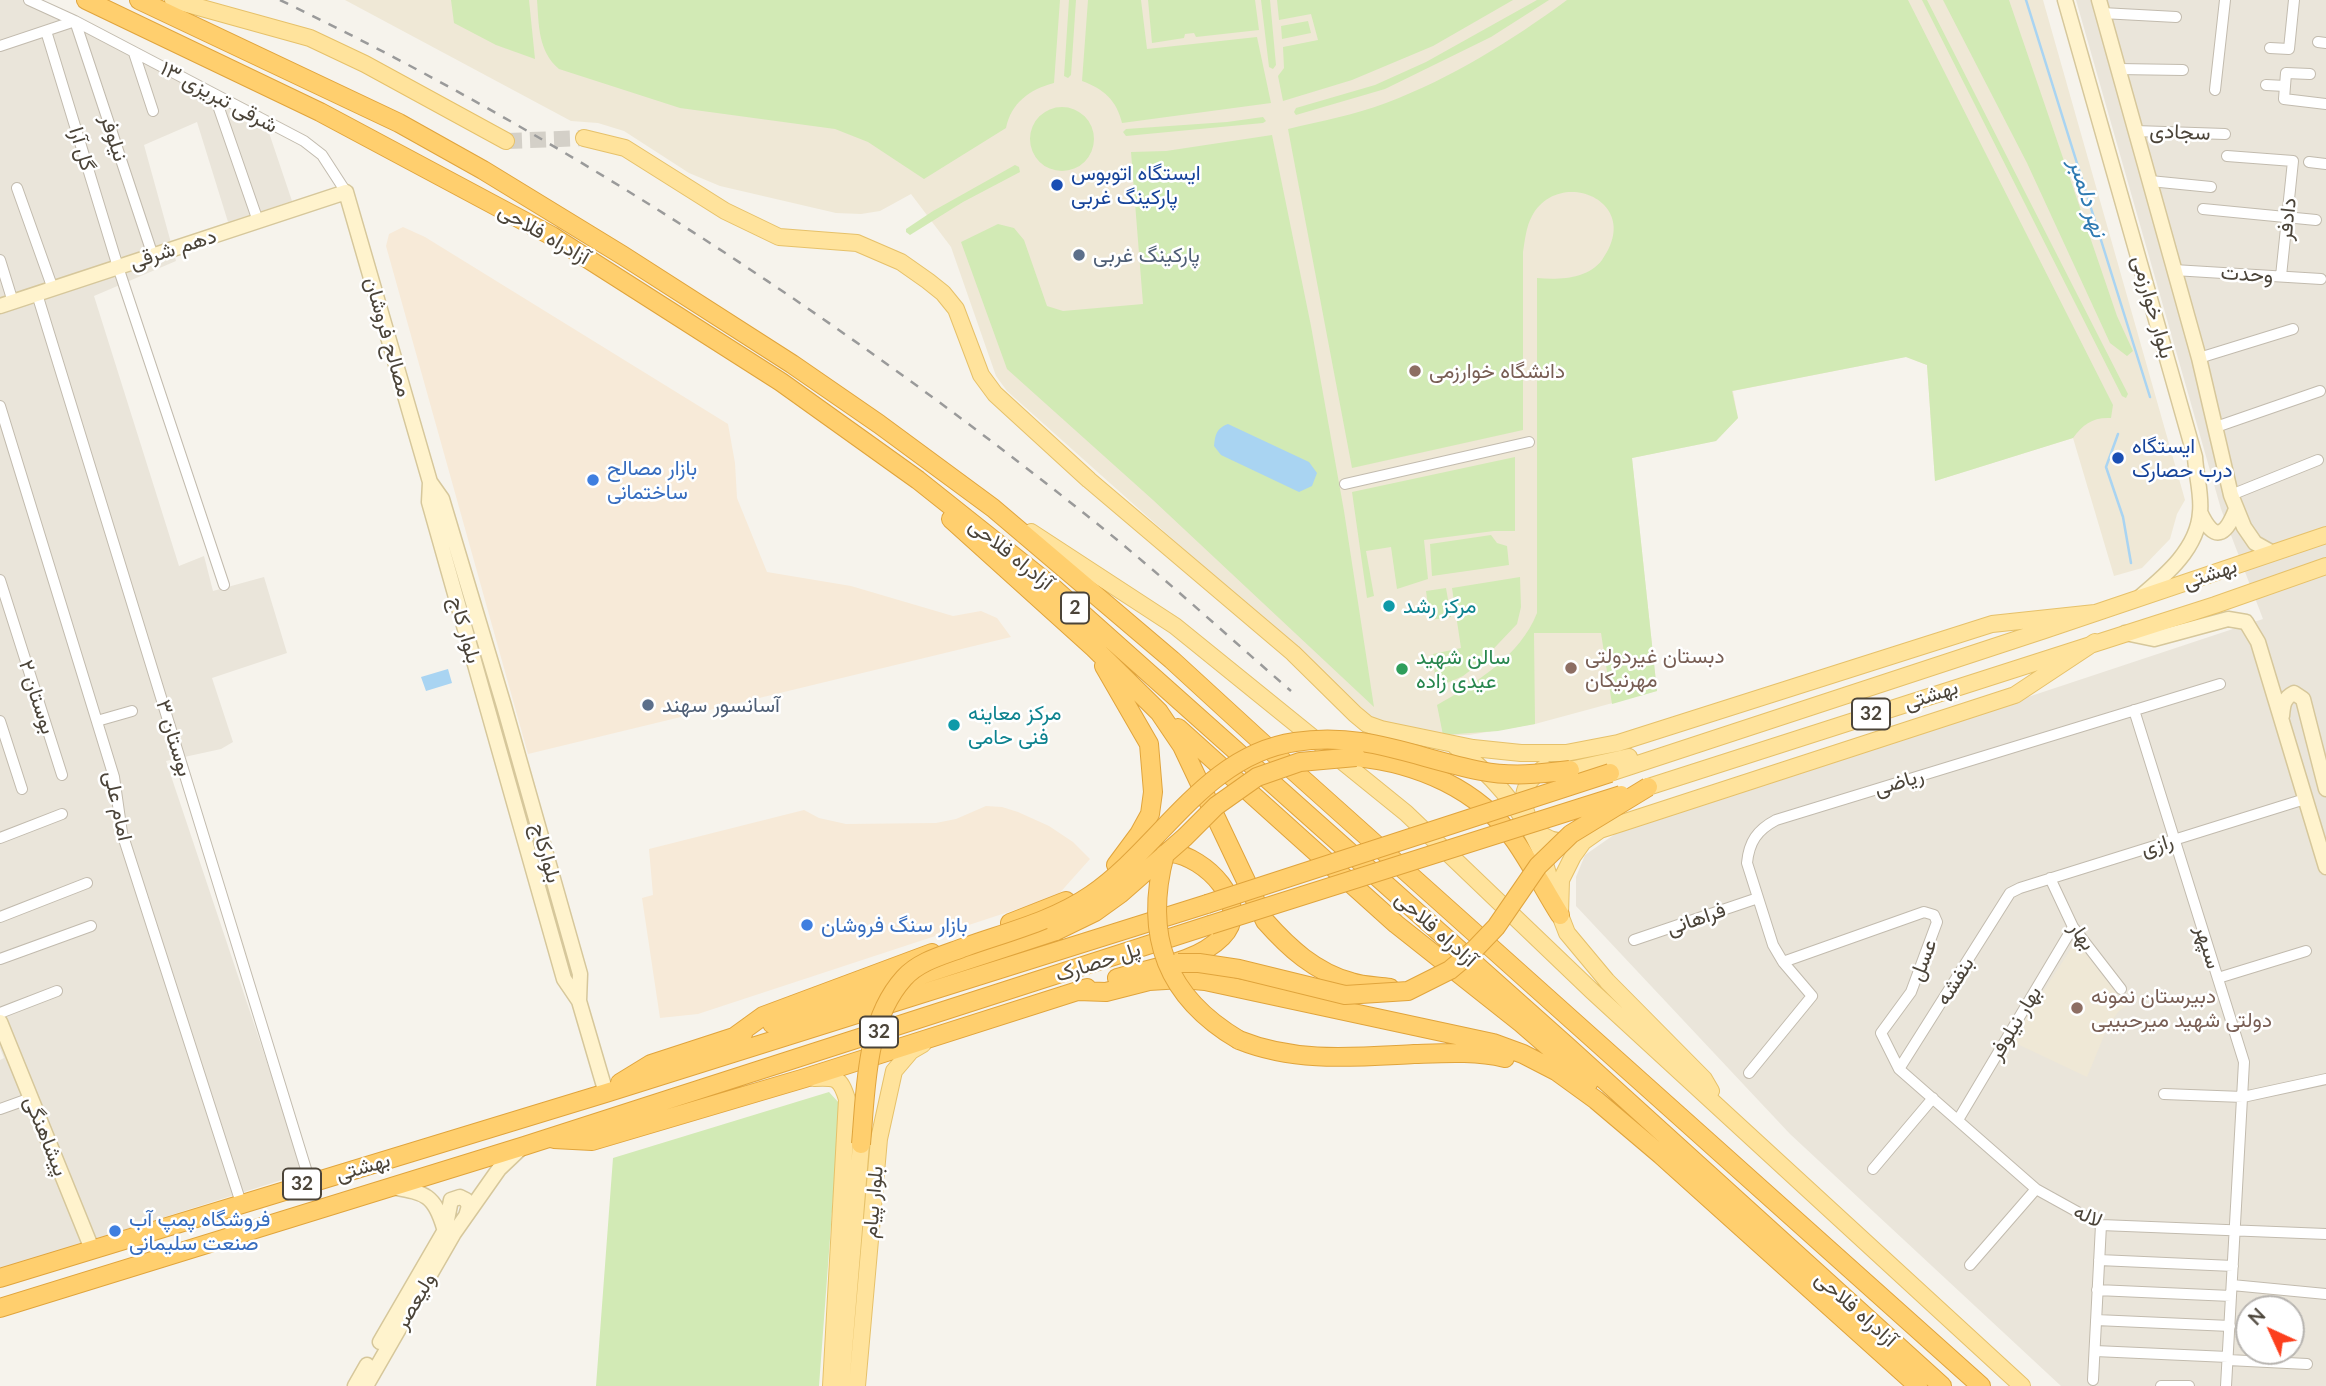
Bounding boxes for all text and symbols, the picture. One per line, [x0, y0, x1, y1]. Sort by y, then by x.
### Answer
street label: ۱۳ شرقی تبریزی [156, 56, 282, 138]
street label: نیلوفر [95, 112, 133, 164]
street label: سجادی [2149, 118, 2211, 146]
street label: گل آرا [63, 124, 101, 174]
water label: نهر دلمبر [2063, 156, 2113, 240]
place label: ایستگاه اتوبوس پارکینگ غربی [1071, 160, 1201, 210]
marker: ایستگاه اتوبوس پارکینگ غربی [1049, 177, 1065, 193]
street label: دادفر [2272, 196, 2302, 242]
street label: آزادراه فلاحی [494, 198, 594, 270]
street label: دهم شرقی [126, 223, 220, 275]
place label: پارکینگ غربی [1093, 242, 1200, 268]
marker: پارکینگ غربی [1071, 247, 1087, 263]
street label: بلوار خوارزمی [2126, 253, 2180, 361]
street label: وحدت [2220, 260, 2274, 288]
street label: مصالح فروشان [359, 274, 417, 400]
place label: دانشگاه خوارزمی [1429, 358, 1565, 384]
marker: دانشگاه خوارزمی [1407, 363, 1423, 379]
place label: ایستگاه درب حصارک [2132, 433, 2233, 483]
marker: ایستگاه درب حصارک [2110, 450, 2126, 466]
place label: بازار مصالح ساختمانی [607, 455, 697, 505]
marker: بازار مصالح ساختمانی [585, 472, 601, 488]
street label: آزادراه فلاحی [964, 512, 1058, 596]
street label: بهشتی [2180, 553, 2240, 595]
road number: 2 [1061, 593, 1089, 624]
place label: مرکز رشد [1403, 593, 1476, 619]
street label: بلوار کاج [443, 594, 487, 666]
marker: مرکز رشد [1381, 598, 1397, 614]
place label: دبستان غیردولتی مهرنیکان [1585, 643, 1724, 693]
place label: سالن شهید عیدی زاده [1416, 644, 1510, 694]
street label: بوستان ۲ [13, 657, 61, 737]
marker: دبستان غیردولتی مهرنیکان [1563, 660, 1579, 676]
marker: سالن شهید عیدی زاده [1394, 661, 1410, 677]
street label: بهشتى [1901, 674, 1961, 716]
place label: آسانسور سهند [662, 692, 780, 718]
street label: بوستان ۳ [150, 697, 198, 779]
marker: آسانسور سهند [640, 697, 656, 713]
road number: 32 [1852, 698, 1890, 730]
place label: مرکز معاینه فنی حامی [968, 700, 1061, 750]
marker: مرکز معاینه فنی حامی [946, 717, 962, 733]
street label: ریاضی [1871, 763, 1927, 801]
street label: امام علی [98, 769, 138, 843]
street label: بلوارکاج [525, 820, 567, 886]
street label: رازی [2138, 828, 2176, 862]
street label: آزادراه فلاحی [1390, 886, 1482, 972]
street label: فراهانی [1663, 897, 1729, 941]
place label: بازار سنگ فروشان [821, 912, 968, 938]
marker: بازار سنگ فروشان [799, 917, 815, 933]
street label: بهار [2063, 917, 2101, 955]
street label: سپهر [2190, 922, 2226, 972]
street label: پل حصارک [1052, 936, 1144, 988]
street label: عسل [1904, 936, 1942, 984]
street label: بنفشه [1930, 952, 1980, 1010]
street label: بهار نیلوفر [1983, 981, 2047, 1065]
place label: دبیرستان نمونه دولتی شهید میرحبیبی [2091, 983, 2272, 1033]
marker: دبیرستان نمونه دولتی شهید میرحبیبی [2069, 1000, 2085, 1016]
road number: 32 [860, 1016, 898, 1048]
street label: پیشاهنگی [19, 1092, 73, 1180]
street label: بهشتی [333, 1147, 393, 1187]
street label: بلوار پیام [857, 1165, 889, 1239]
road number: 32 [283, 1168, 321, 1200]
street label: لاله [2070, 1199, 2106, 1233]
place label: فروشگاه پمپ آب صنعت سلیمانی [129, 1206, 270, 1256]
marker: فروشگاه پمپ آب صنعت سلیمانی [107, 1223, 123, 1239]
street label: آزادراه فلاحی [1810, 1266, 1902, 1352]
street label: ولیعصر [389, 1268, 441, 1334]
north arrow [2235, 1295, 2305, 1365]
text: N [2243, 1303, 2270, 1330]

